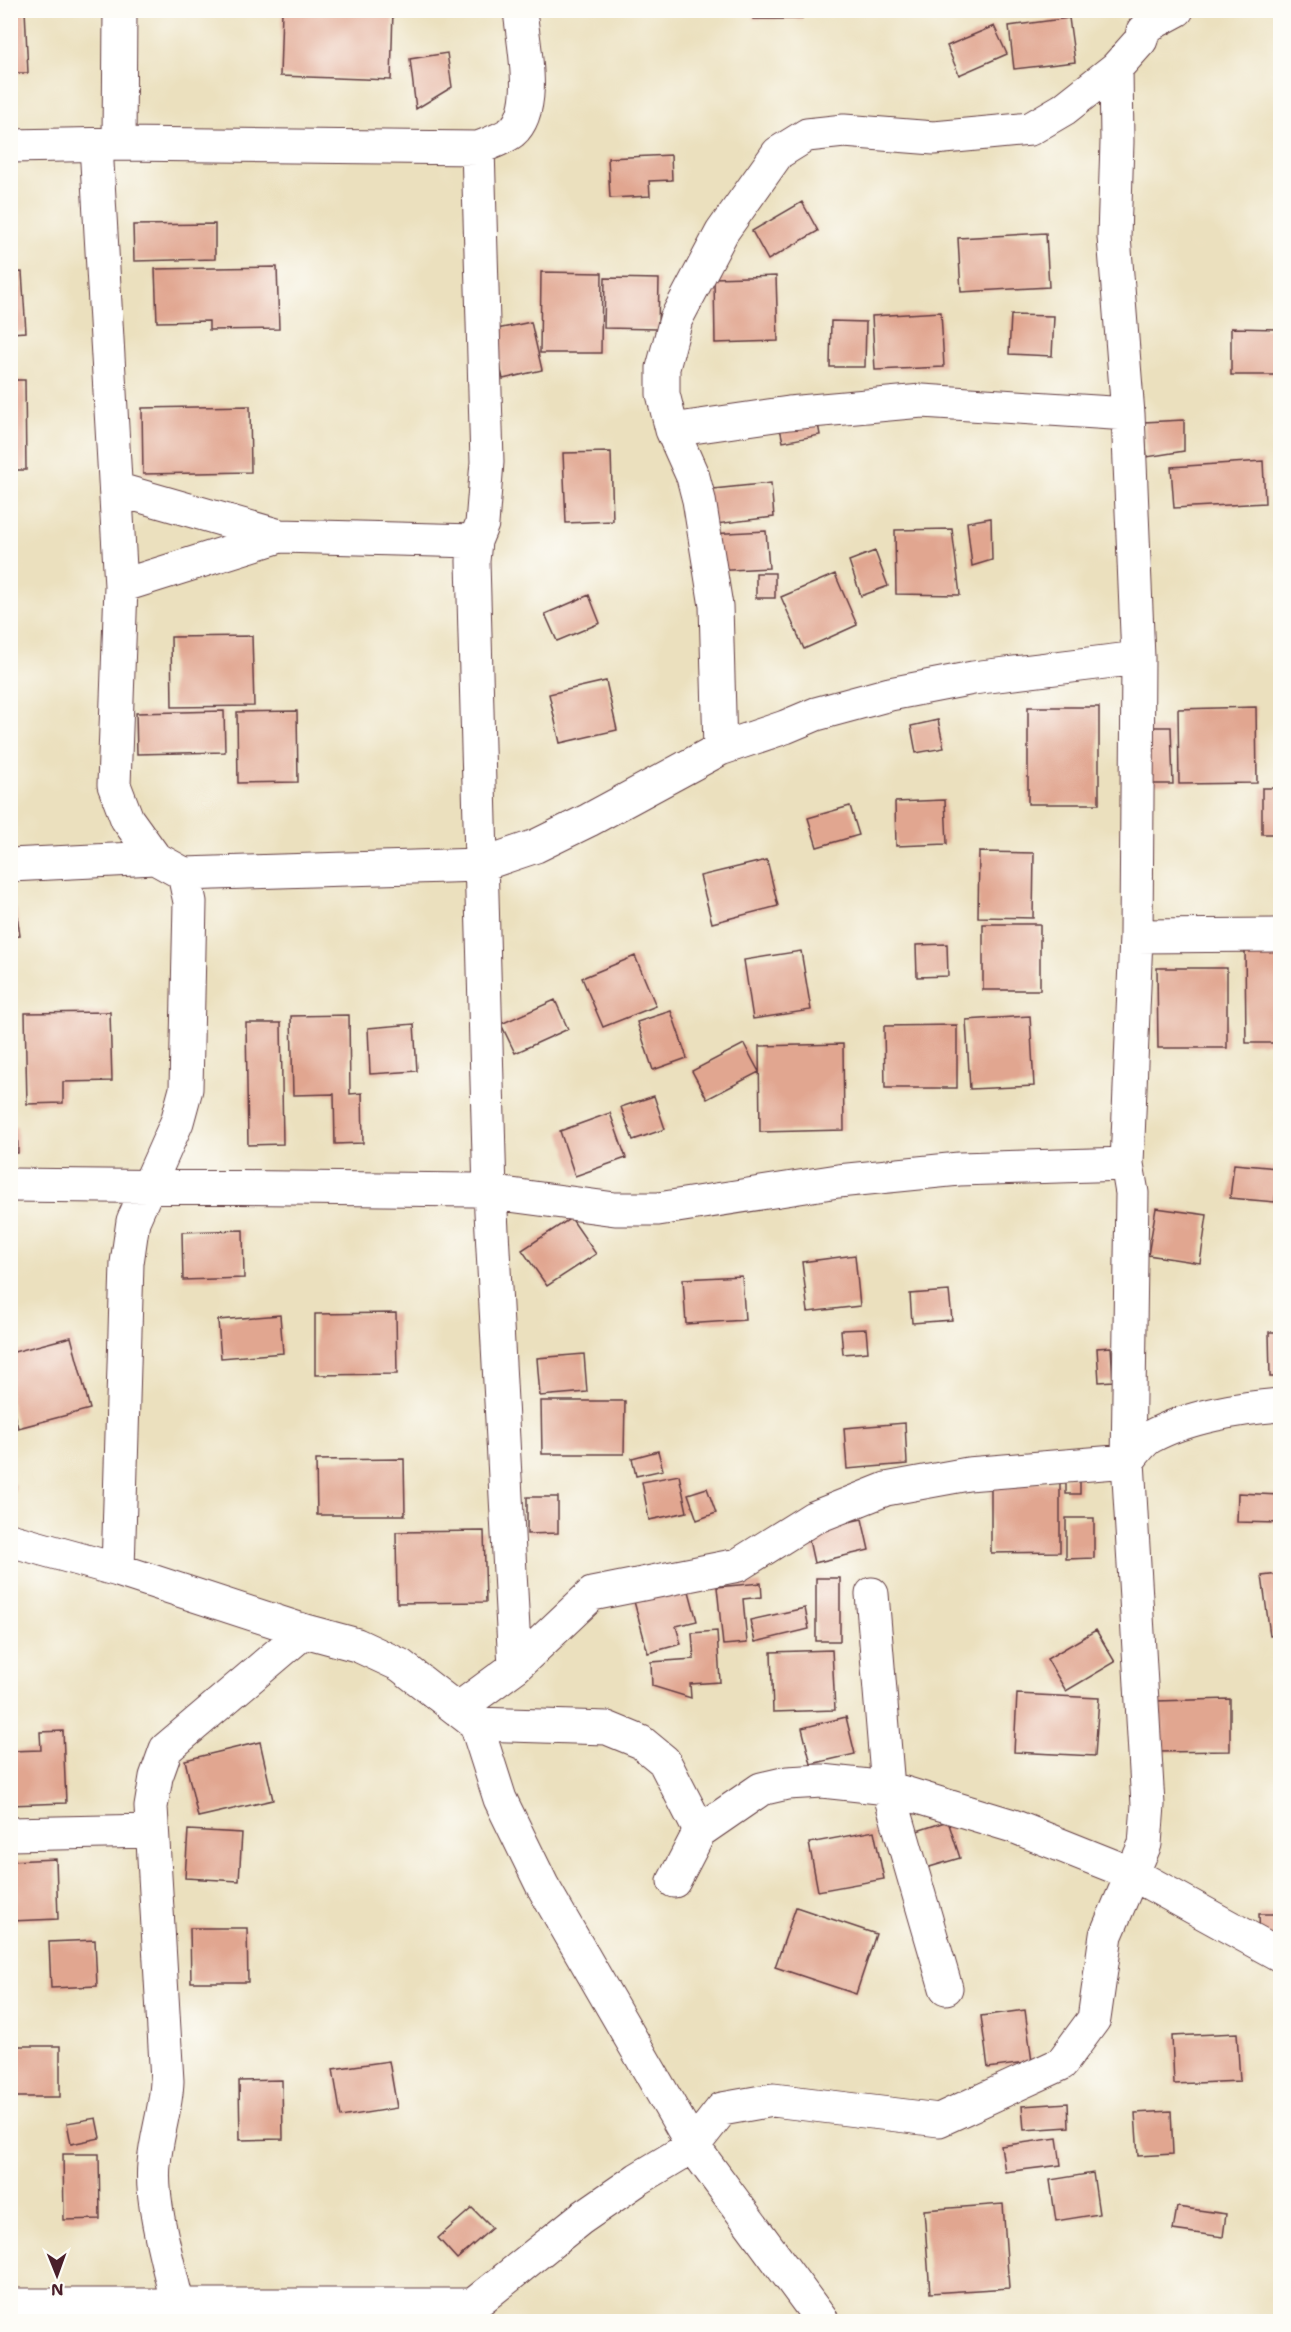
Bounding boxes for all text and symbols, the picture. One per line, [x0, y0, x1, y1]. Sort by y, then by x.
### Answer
north arrow [27, 2245, 87, 2305]
text: N [51, 2279, 64, 2300]

